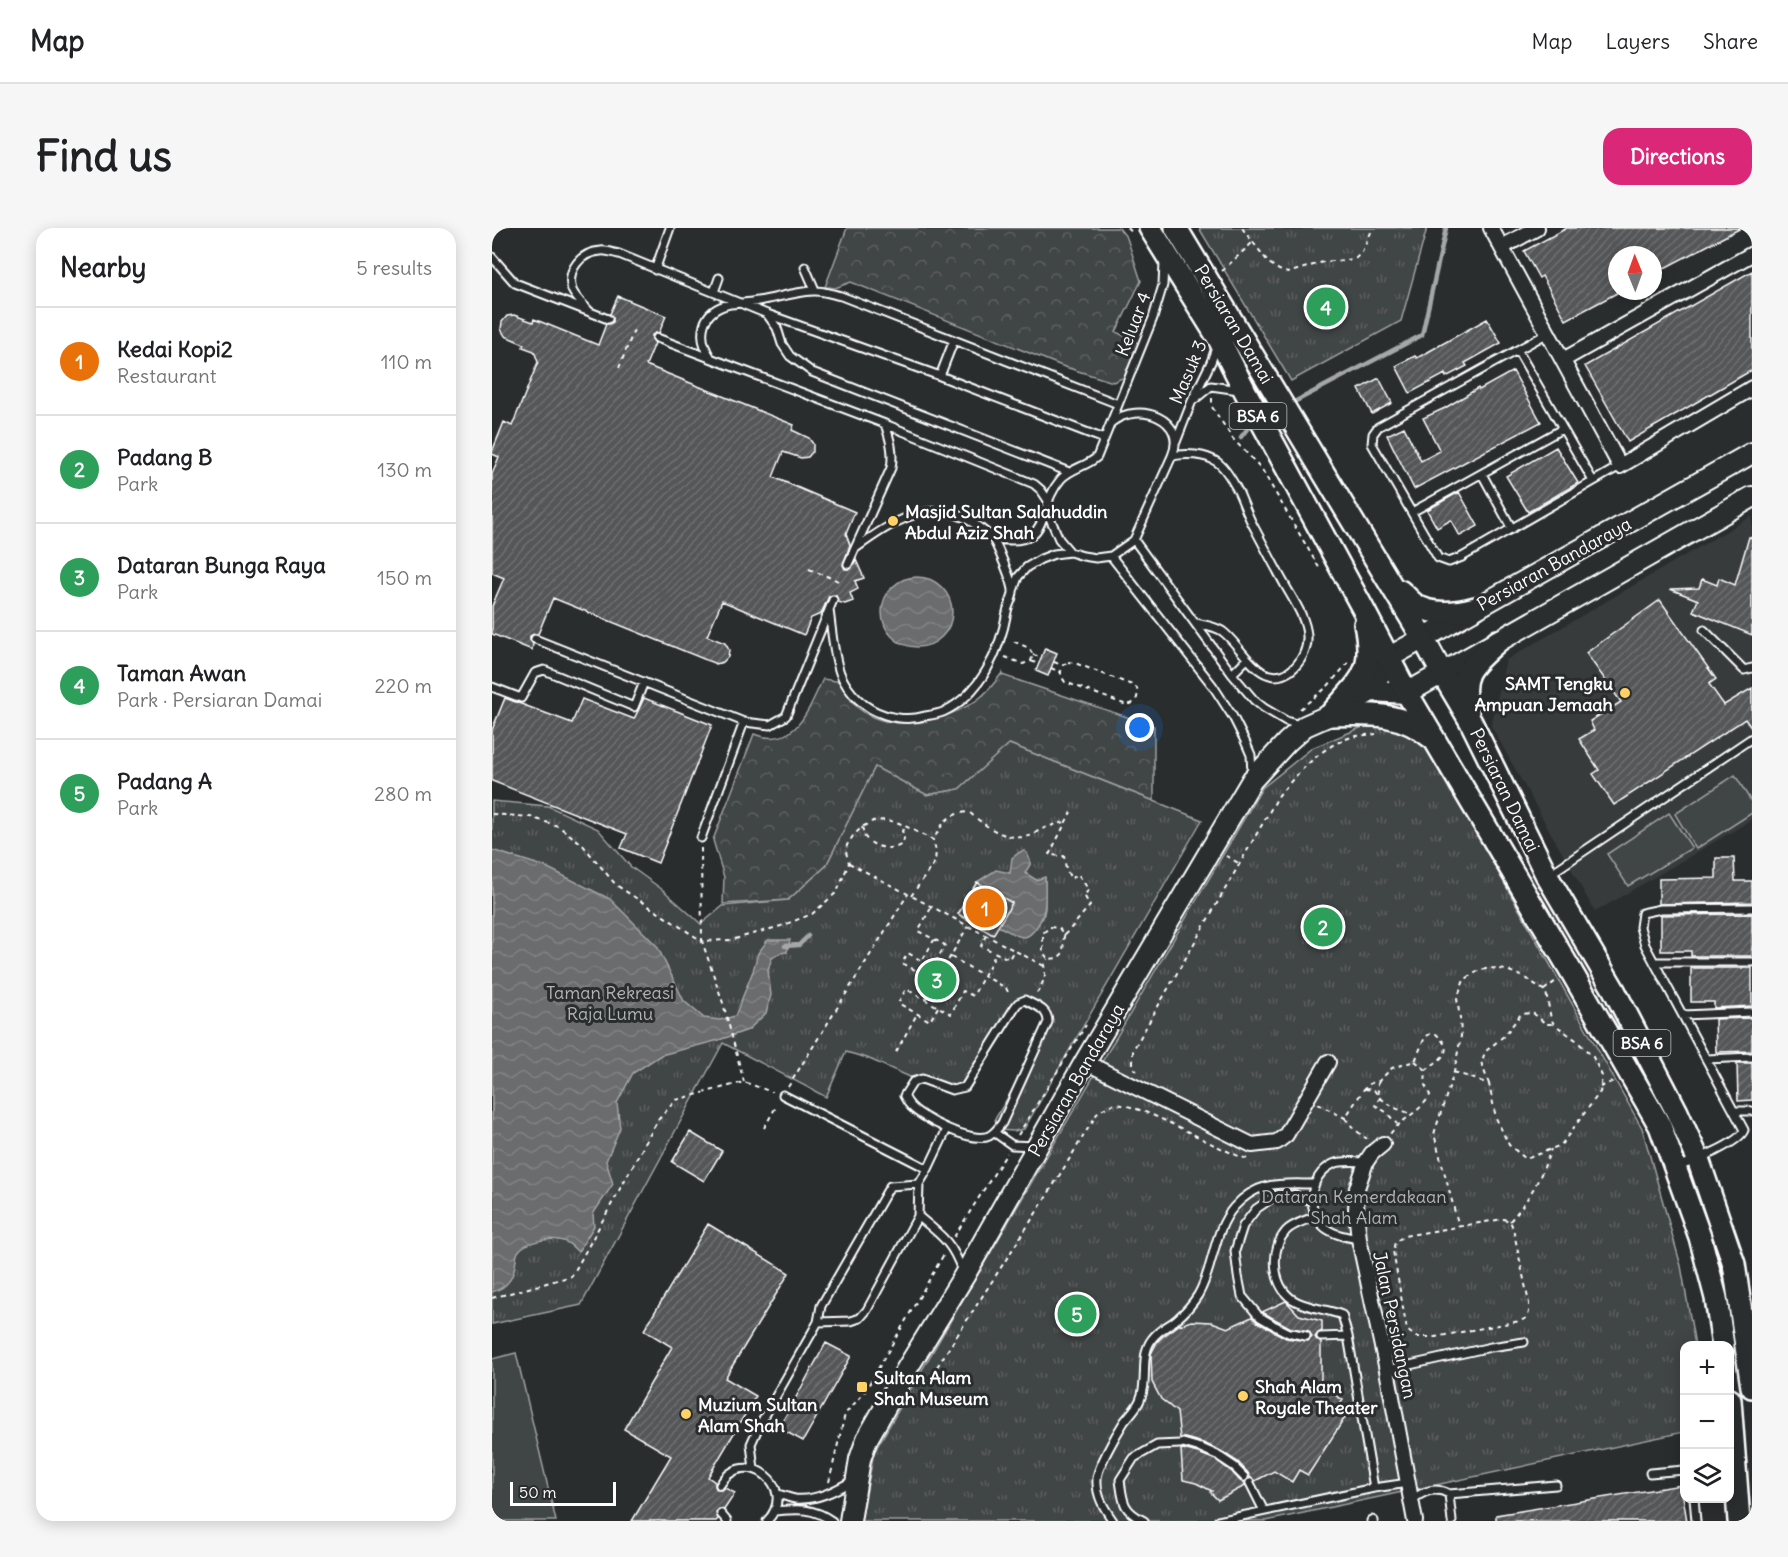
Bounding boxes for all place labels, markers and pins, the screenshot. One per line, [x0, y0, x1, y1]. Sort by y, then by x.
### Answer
pin: 4 [1306, 284, 1346, 329]
place label: Masjid Sultan Salahuddin Abdul Aziz Shah [905, 500, 1108, 544]
marker: Masjid Sultan Salahuddin Abdul Aziz Shah [886, 514, 900, 528]
place label: SAMT Tengku Ampuan Jemaah [1474, 672, 1614, 716]
marker: SAMT Tengku Ampuan Jemaah [1618, 686, 1632, 700]
pin: 1 [966, 886, 1004, 930]
pin: 2 [1304, 904, 1342, 950]
pin: 3 [918, 958, 956, 1002]
pin: 5 [1058, 1292, 1096, 1336]
place label: Sultan Alam Shah Museum [874, 1366, 989, 1410]
place label: Shah Alam Royale Theater [1255, 1375, 1378, 1419]
marker: Sultan Alam Shah Museum [855, 1380, 869, 1394]
marker: Shah Alam Royale Theater [1236, 1389, 1250, 1403]
place label: Muzium Sultan Alam Shah [698, 1393, 818, 1437]
marker: Muzium Sultan Alam Shah [679, 1407, 693, 1421]

